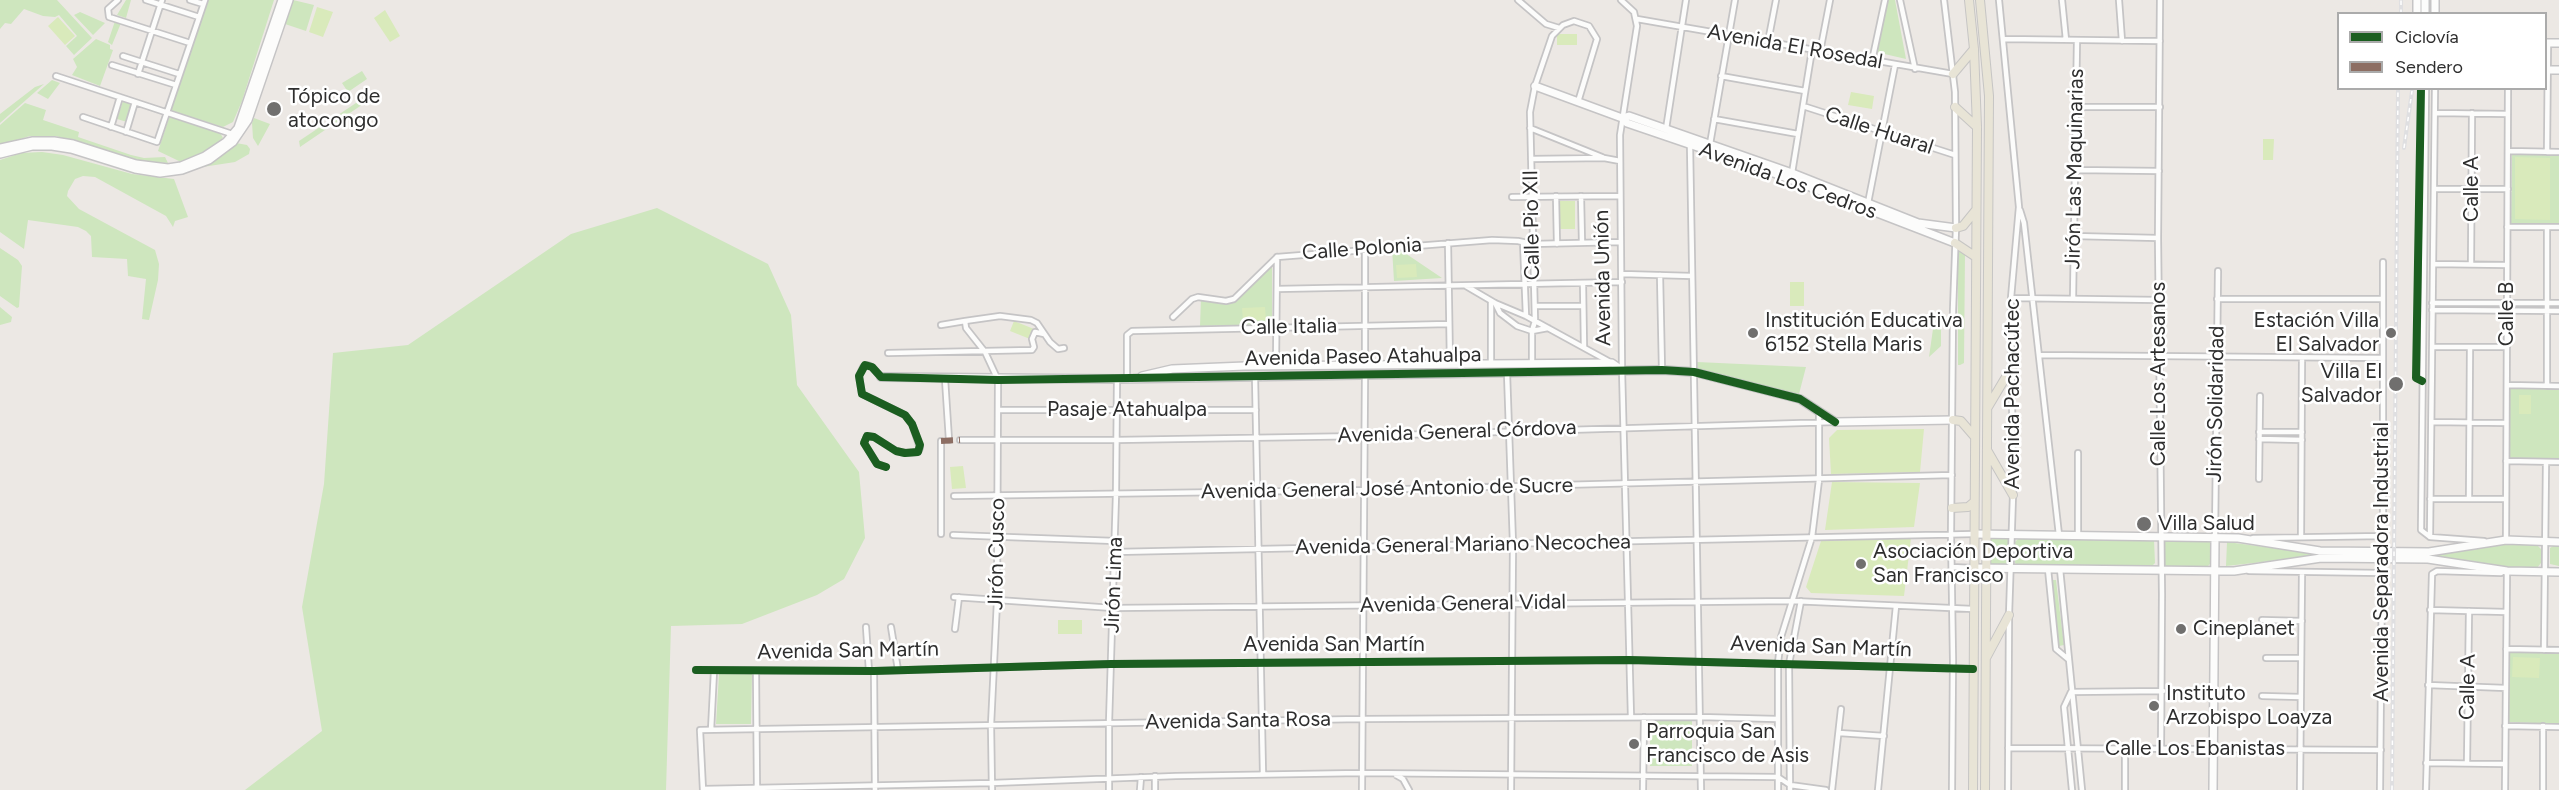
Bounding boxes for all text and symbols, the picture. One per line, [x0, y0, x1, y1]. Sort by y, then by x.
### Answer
legend [2337, 12, 2547, 90]
street label: Avenida El Rosedal [1705, 19, 1885, 75]
text: Ciclovía [2395, 26, 2459, 48]
text: Sendero [2395, 56, 2463, 78]
street label: Jirón Las Maquinarias [2061, 69, 2089, 269]
place label: Tópico de atocongo [288, 84, 380, 134]
marker: Tópico de atocongo [265, 100, 283, 118]
street label: Calle Huaral [1822, 102, 1936, 160]
street label: Avenida Los Cedros [1696, 137, 1880, 225]
street label: Calle A [2459, 156, 2485, 222]
street label: Calle Pio XII [1518, 170, 1546, 280]
street label: Avenida Unión [1589, 210, 1617, 346]
street label: Calle Polonia [1301, 232, 1423, 266]
street label: Calle Los Artesanos [2146, 282, 2172, 466]
street label: Calle B [2494, 282, 2520, 346]
street label: Avenida Pachacútec [2000, 298, 2026, 490]
place label: Institución Educativa 6152 Stella Maris [1765, 308, 1963, 358]
place label: Estación Villa El Salvador [2253, 308, 2379, 358]
street label: Calle Italia [1241, 314, 1337, 340]
street label: Jirón Solidaridad [2202, 325, 2230, 483]
marker: Institución Educativa 6152 Stella Maris [1746, 326, 1760, 340]
marker: Estación Villa El Salvador [2384, 326, 2398, 340]
street label: Avenida Paseo Atahualpa [1244, 342, 1482, 372]
place label: Villa El Salvador [2301, 359, 2382, 409]
marker: Villa El Salvador [2387, 375, 2405, 393]
street label: Pasaje Atahualpa [1047, 397, 1207, 423]
street label: Avenida General Córdova [1337, 415, 1577, 449]
street label: Avenida Separadora Industrial [2369, 422, 2395, 702]
street label: Avenida General José Antonio de Sucre [1201, 473, 1573, 505]
street label: Jirón Cusco [983, 498, 1011, 610]
place label: Villa Salud [2158, 511, 2255, 537]
marker: Villa Salud [2135, 515, 2153, 533]
street label: Avenida General Mariano Necochea [1295, 529, 1631, 561]
street label: Jirón Lima [1100, 536, 1128, 634]
place label: Asociación Deportiva San Francisco [1873, 539, 2073, 589]
marker: Asociación Deportiva San Francisco [1854, 557, 1868, 571]
street label: Avenida General Vidal [1360, 590, 1566, 618]
place label: Cineplanet [2193, 616, 2295, 642]
marker: Cineplanet [2174, 622, 2188, 636]
street label: Avenida San Martín [1730, 631, 1912, 663]
street label: Avenida San Martín [1243, 632, 1425, 658]
street label: Avenida San Martín [757, 637, 939, 665]
street label: Calle A [2455, 654, 2481, 720]
place label: Instituto Arzobispo Loayza [2166, 681, 2332, 731]
marker: Instituto Arzobispo Loayza [2147, 699, 2161, 713]
street label: Avenida Santa Rosa [1145, 707, 1331, 735]
place label: Parroquia San Francisco de Asis [1646, 719, 1809, 769]
street label: Calle Los Ebanistas [2105, 736, 2285, 762]
marker: Parroquia San Francisco de Asis [1627, 737, 1641, 751]

